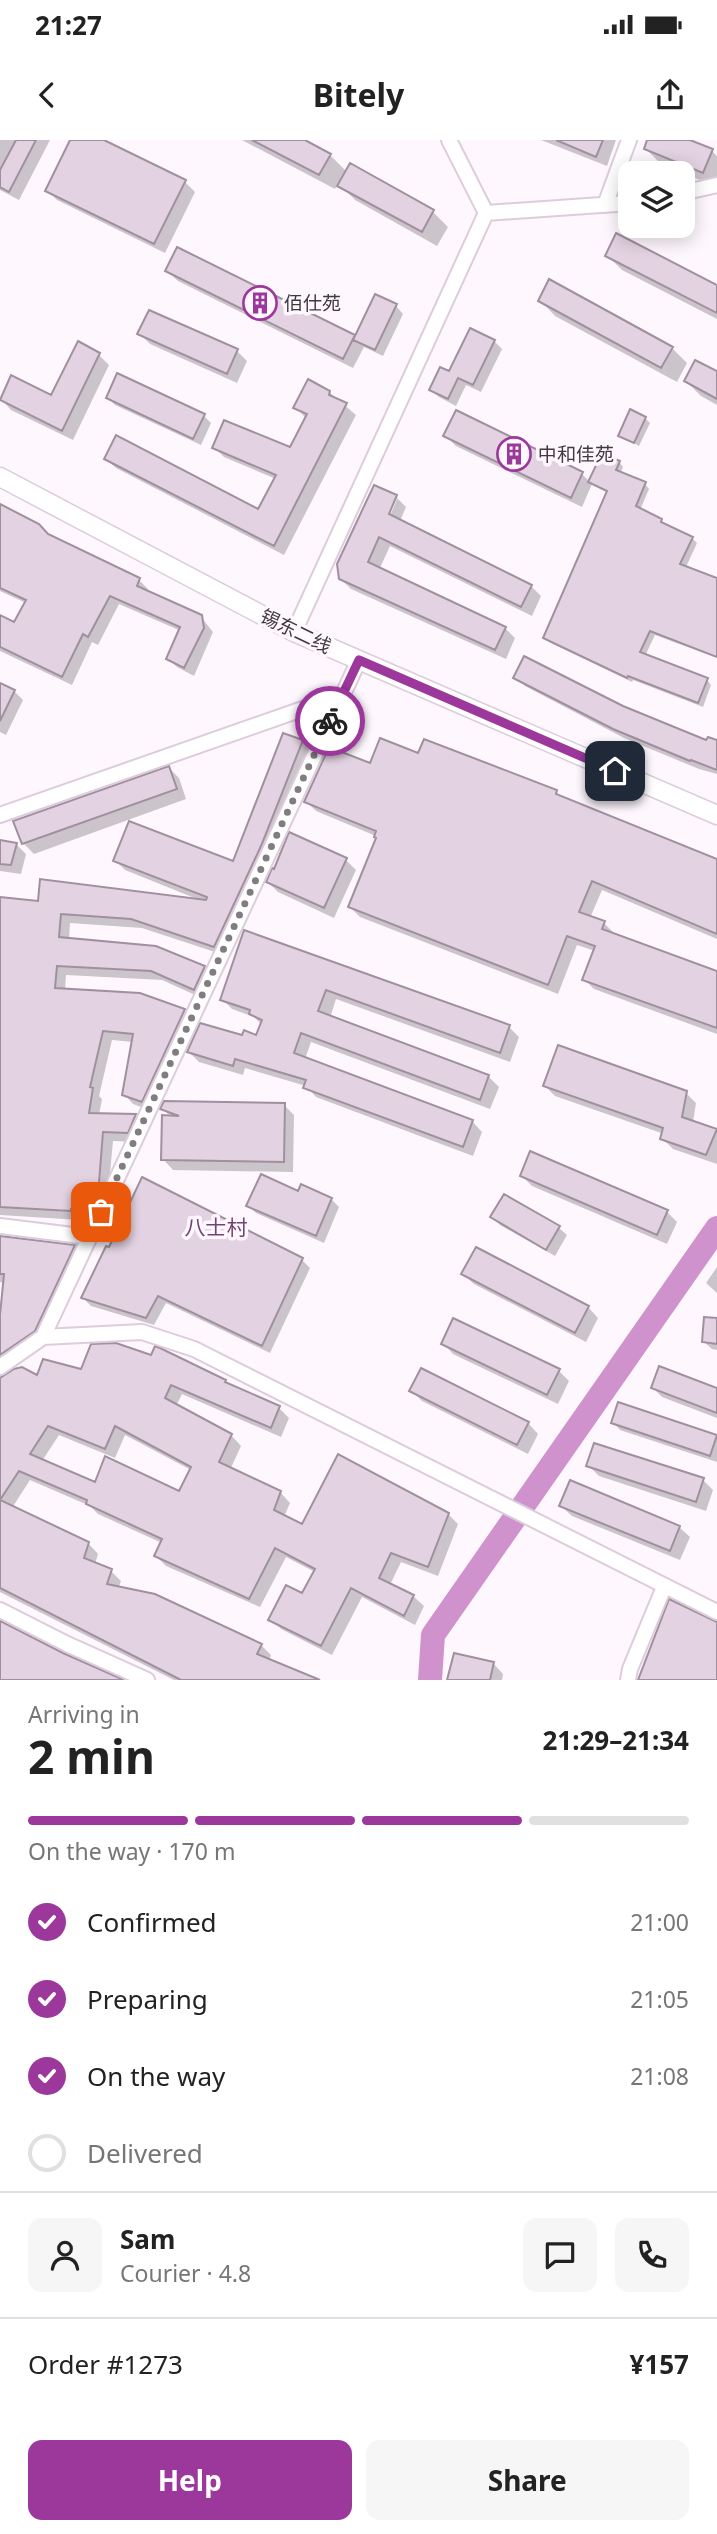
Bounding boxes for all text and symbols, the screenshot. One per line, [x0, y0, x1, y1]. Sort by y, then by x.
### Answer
text: 21:27 [35, 7, 102, 43]
text: Bitely [313, 73, 404, 116]
icon: back [28, 76, 66, 114]
icon: share [651, 76, 689, 114]
map controls [618, 161, 695, 238]
button: layers [618, 161, 695, 238]
building icon: 佰仕苑 [241, 284, 279, 322]
place label: 佰仕苑 [284, 290, 341, 316]
building icon: 中和佳苑 [495, 435, 533, 473]
place label: 中和佳苑 [538, 441, 614, 467]
street label: 锡东二线 [256, 603, 336, 659]
courier [295, 686, 365, 756]
icon: bike [311, 702, 349, 740]
pin [585, 741, 645, 801]
icon: home [596, 752, 634, 790]
pin [71, 1182, 131, 1242]
icon: bag [82, 1193, 120, 1231]
district label: 八士村 [185, 1213, 248, 1241]
text: Arriving in [28, 1698, 140, 1730]
text: 21:29–21:34 [542, 1722, 689, 1758]
text: 2 min [28, 1725, 155, 1787]
text: On the way · 170 m [28, 1835, 235, 1867]
icon: check [28, 1903, 66, 1941]
text: Confirmed [87, 1904, 217, 1940]
text: 21:00 [630, 1906, 689, 1938]
icon: check [28, 1980, 66, 2018]
text: Preparing [87, 1981, 208, 2017]
text: 21:05 [630, 1983, 689, 2015]
icon: check [28, 2057, 66, 2095]
text: On the way [87, 2058, 225, 2094]
text: 21:08 [630, 2060, 689, 2092]
text: Delivered [87, 2135, 203, 2171]
button: person [28, 2218, 102, 2292]
button: chat [523, 2218, 597, 2292]
button: phone [615, 2218, 689, 2292]
text: Sam [120, 2221, 175, 2257]
text: Courier · 4.8 [120, 2257, 251, 2289]
text: Order #1273 [28, 2346, 183, 2382]
text: ¥157 [630, 2346, 689, 2382]
button: Help [28, 2440, 352, 2520]
button: Share [366, 2440, 689, 2520]

